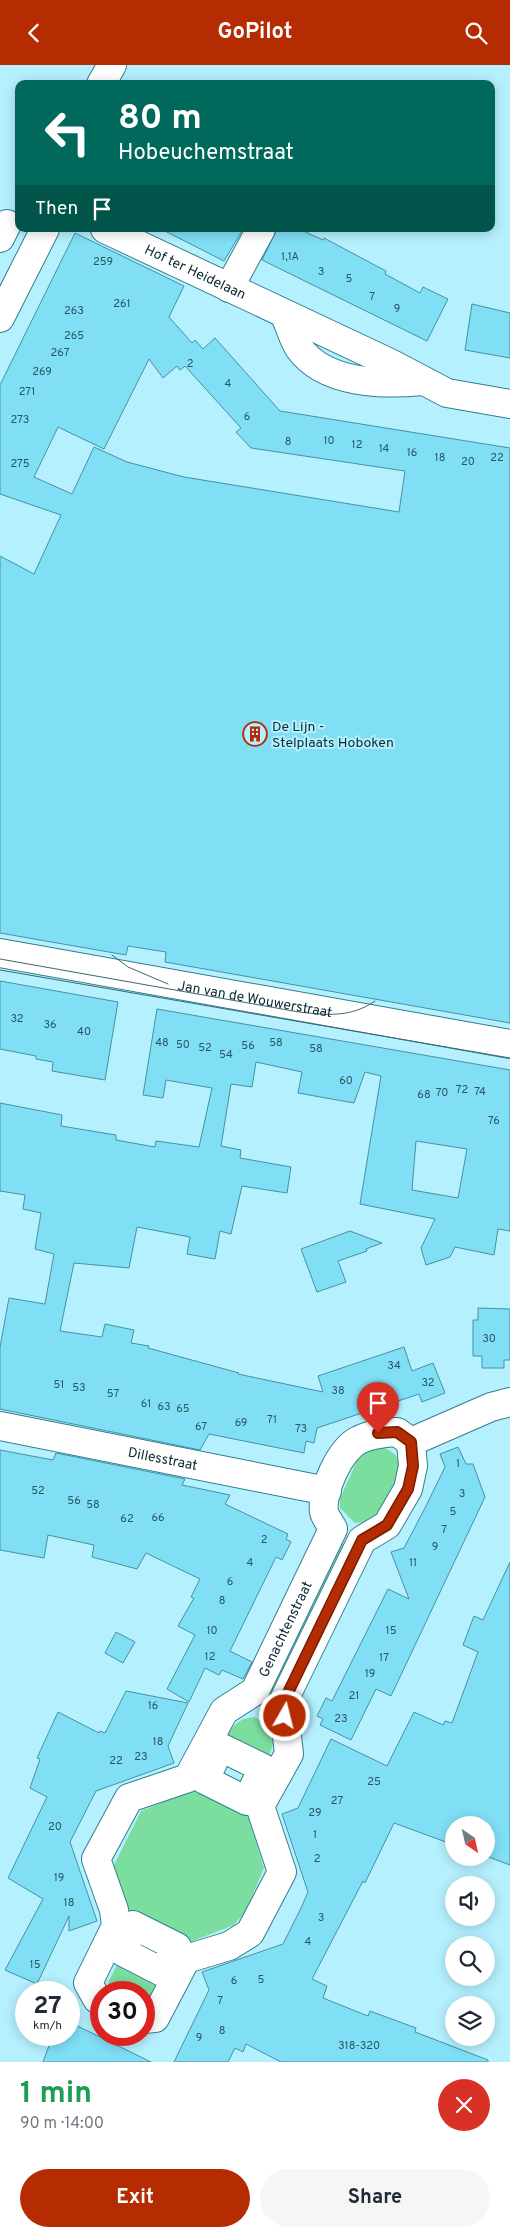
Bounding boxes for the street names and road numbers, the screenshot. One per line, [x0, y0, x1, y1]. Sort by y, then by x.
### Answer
street label: Hof ter Heidelaan [141, 242, 248, 304]
street label: Jan van de Wouwerstraat [176, 978, 333, 1022]
street label: Dillesstraat [126, 1445, 199, 1475]
street label: Genachtenstraat [256, 1579, 317, 1680]

